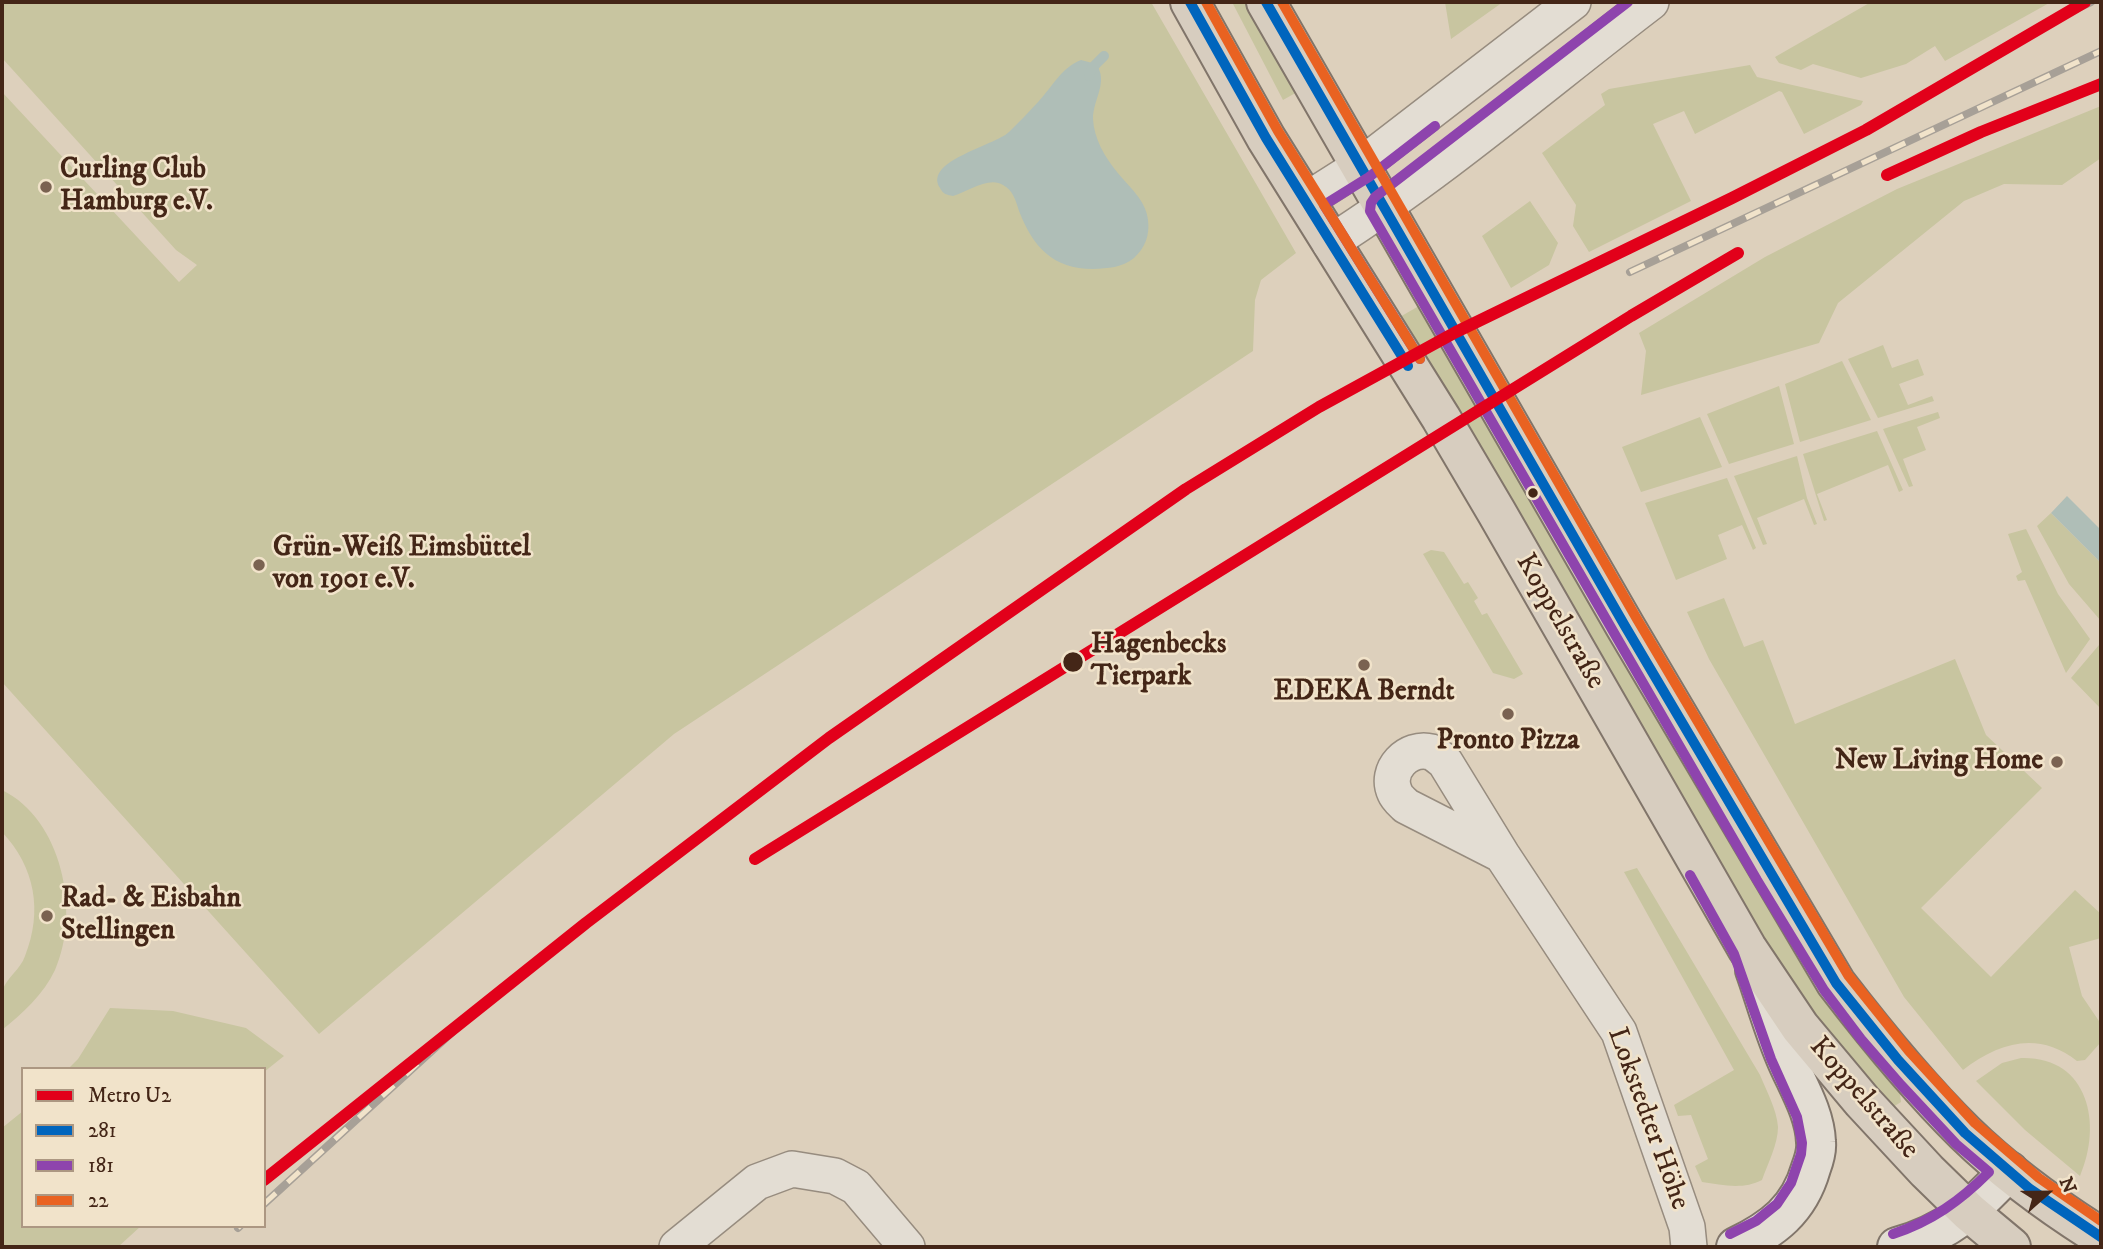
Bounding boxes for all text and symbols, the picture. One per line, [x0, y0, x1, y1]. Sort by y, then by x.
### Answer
place label: Curling Club Hamburg e.V. [60, 154, 213, 220]
marker: Curling Club Hamburg e.V. [38, 179, 54, 195]
unlabelled marker [1526, 486, 1540, 500]
place label: Grün-Weiß Eimsbüttel von 1901 e.V. [273, 532, 531, 598]
street label: Koppelstraße [1507, 549, 1611, 695]
marker: Grün-Weiß Eimsbüttel von 1901 e.V. [251, 557, 267, 573]
place label: Hagenbecks Tierpark [1091, 629, 1226, 695]
marker: Hagenbecks Tierpark [1061, 650, 1085, 674]
marker: EDEKA Berndt [1356, 657, 1372, 673]
place label: EDEKA Berndt [1274, 676, 1454, 710]
marker: Pronto Pizza [1500, 706, 1516, 722]
place label: Pronto Pizza [1436, 725, 1580, 759]
place label: New Living Home [1835, 745, 2043, 779]
marker: New Living Home [2049, 754, 2065, 770]
place label: Rad- & Eisbahn Stellingen [61, 883, 241, 949]
marker: Rad- & Eisbahn Stellingen [39, 908, 55, 924]
street label: Lokstedter Höhe [1599, 1023, 1695, 1215]
street label: Koppelstraße [1801, 1031, 1925, 1167]
legend [21, 1067, 266, 1228]
text: Metro U2 [88, 1083, 171, 1109]
text: 281 [88, 1118, 117, 1144]
text: 181 [88, 1153, 114, 1179]
north arrow [2012, 1158, 2082, 1228]
text: N [2054, 1174, 2081, 1197]
text: 22 [88, 1188, 109, 1214]

